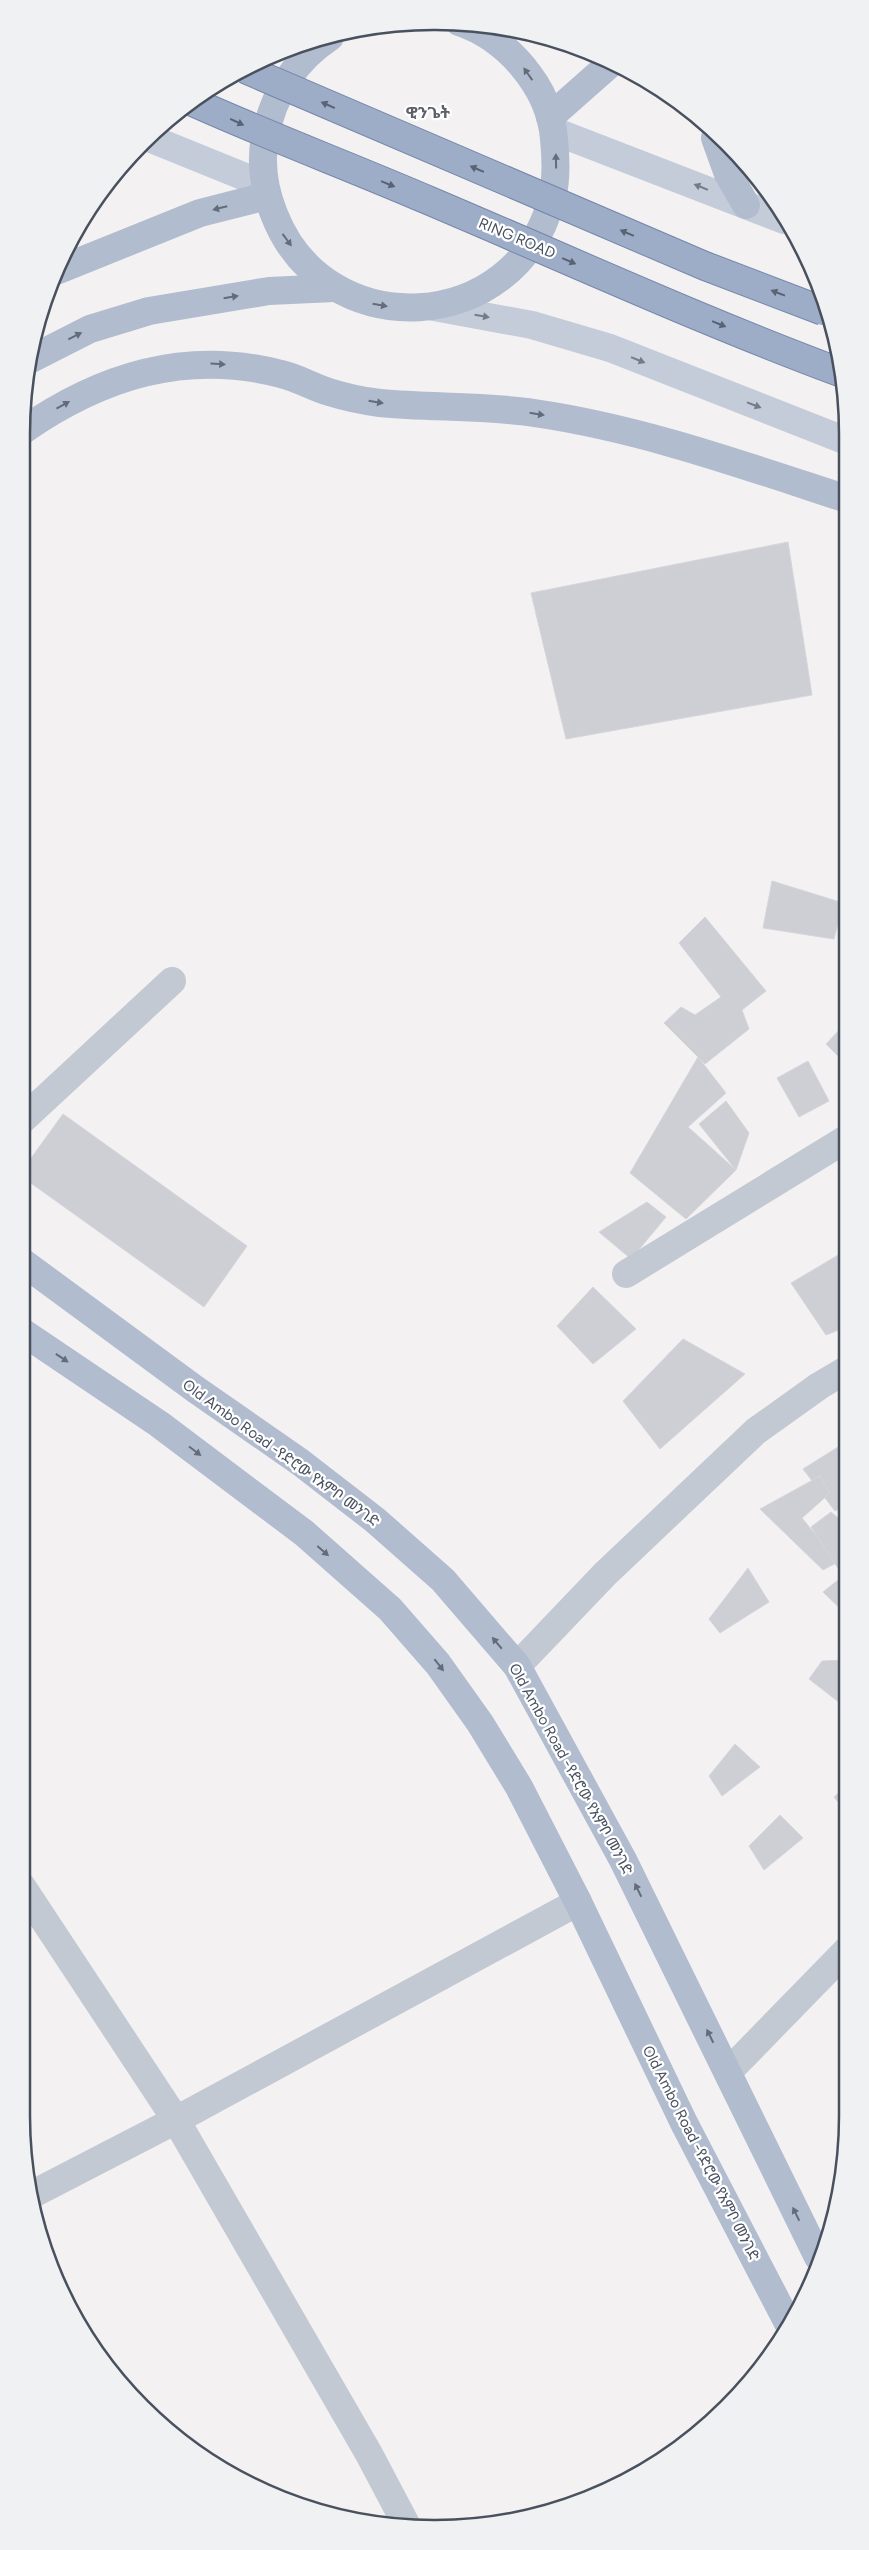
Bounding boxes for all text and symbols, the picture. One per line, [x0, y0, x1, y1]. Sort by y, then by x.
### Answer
one-way arrow [523, 68, 533, 81]
one-way arrow [321, 100, 335, 108]
district label: ዊንጌት [406, 103, 450, 122]
one-way arrow [230, 118, 244, 126]
one-way arrow [551, 153, 559, 169]
one-way arrow [469, 165, 484, 173]
one-way arrow [380, 181, 395, 188]
one-way arrow [693, 183, 708, 191]
one-way arrow [212, 204, 227, 212]
street label: RING ROAD [476, 214, 558, 262]
one-way arrow [620, 228, 634, 236]
one-way arrow [282, 233, 292, 247]
one-way arrow [562, 257, 577, 265]
one-way arrow [770, 289, 785, 296]
one-way arrow [224, 292, 240, 300]
one-way arrow [372, 301, 388, 309]
one-way arrow [475, 312, 491, 320]
one-way arrow [712, 320, 726, 328]
one-way arrow [67, 332, 82, 340]
one-way arrow [631, 356, 645, 364]
one-way arrow [211, 360, 227, 368]
one-way arrow [368, 398, 384, 406]
one-way arrow [57, 401, 70, 410]
one-way arrow [747, 401, 762, 409]
one-way arrow [530, 410, 546, 418]
one-way arrow [55, 1353, 68, 1363]
street label: Old Ambo Road -የድሮው የአምቦ መንገድ [179, 1376, 383, 1531]
one-way arrow [188, 1446, 202, 1456]
one-way arrow [317, 1545, 330, 1556]
one-way arrow [491, 1638, 503, 1650]
one-way arrow [433, 1658, 444, 1671]
street label: Old Ambo Road -የድሮው የአምቦ መንገድ [505, 1660, 637, 1878]
one-way arrow [634, 1883, 642, 1898]
one-way arrow [706, 2029, 714, 2043]
street label: Old Ambo Road -የድሮው የአምቦ መንገድ [639, 2043, 763, 2264]
one-way arrow [792, 2206, 801, 2221]

